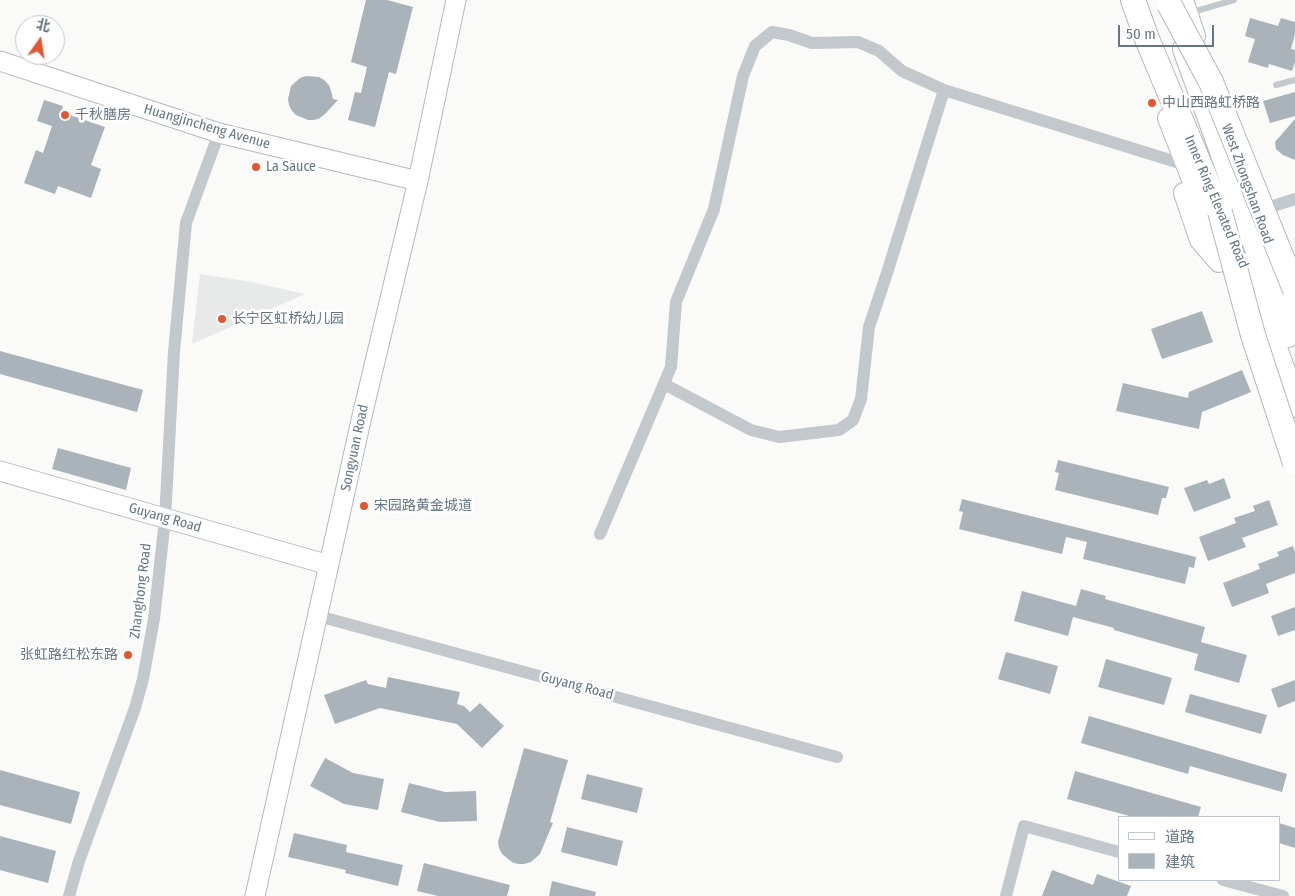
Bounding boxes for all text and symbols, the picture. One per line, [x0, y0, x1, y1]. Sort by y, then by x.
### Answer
north arrow [15, 15, 65, 65]
scale bar [1120, 15, 1216, 47]
text: 北 [35, 16, 52, 36]
text: 50 m [1126, 25, 1156, 43]
place label: 中山西路虹桥路 [1162, 95, 1260, 111]
marker: 中山西路虹桥路 [1146, 97, 1158, 109]
street label: Huangjincheng Avenue [142, 101, 272, 153]
place label: 千秋膳房 [75, 107, 131, 123]
marker: 千秋膳房 [59, 109, 71, 121]
street label: West Zhongshan Road [1218, 122, 1276, 246]
street label: Inner Ring Elevated Road [1180, 133, 1252, 271]
place label: La Sauce [266, 159, 316, 175]
marker: La Sauce [250, 161, 262, 173]
place label: 长宁区虹桥幼儿园 [232, 311, 344, 327]
marker: 长宁区虹桥幼儿园 [216, 313, 228, 325]
street label: Songyuan Road [338, 403, 372, 493]
place label: 宋园路黄金城道 [374, 498, 472, 514]
street label: Guyang Road [127, 500, 203, 536]
marker: 宋园路黄金城道 [358, 500, 370, 512]
street label: Zhanghong Road [127, 542, 155, 640]
place label: 张虹路红松东路 [20, 647, 118, 663]
marker: 张虹路红松东路 [122, 649, 134, 661]
street label: Guyang Road [539, 668, 615, 704]
legend [1118, 816, 1280, 881]
text: 道路 [1165, 828, 1195, 846]
text: 建筑 [1165, 853, 1195, 871]

